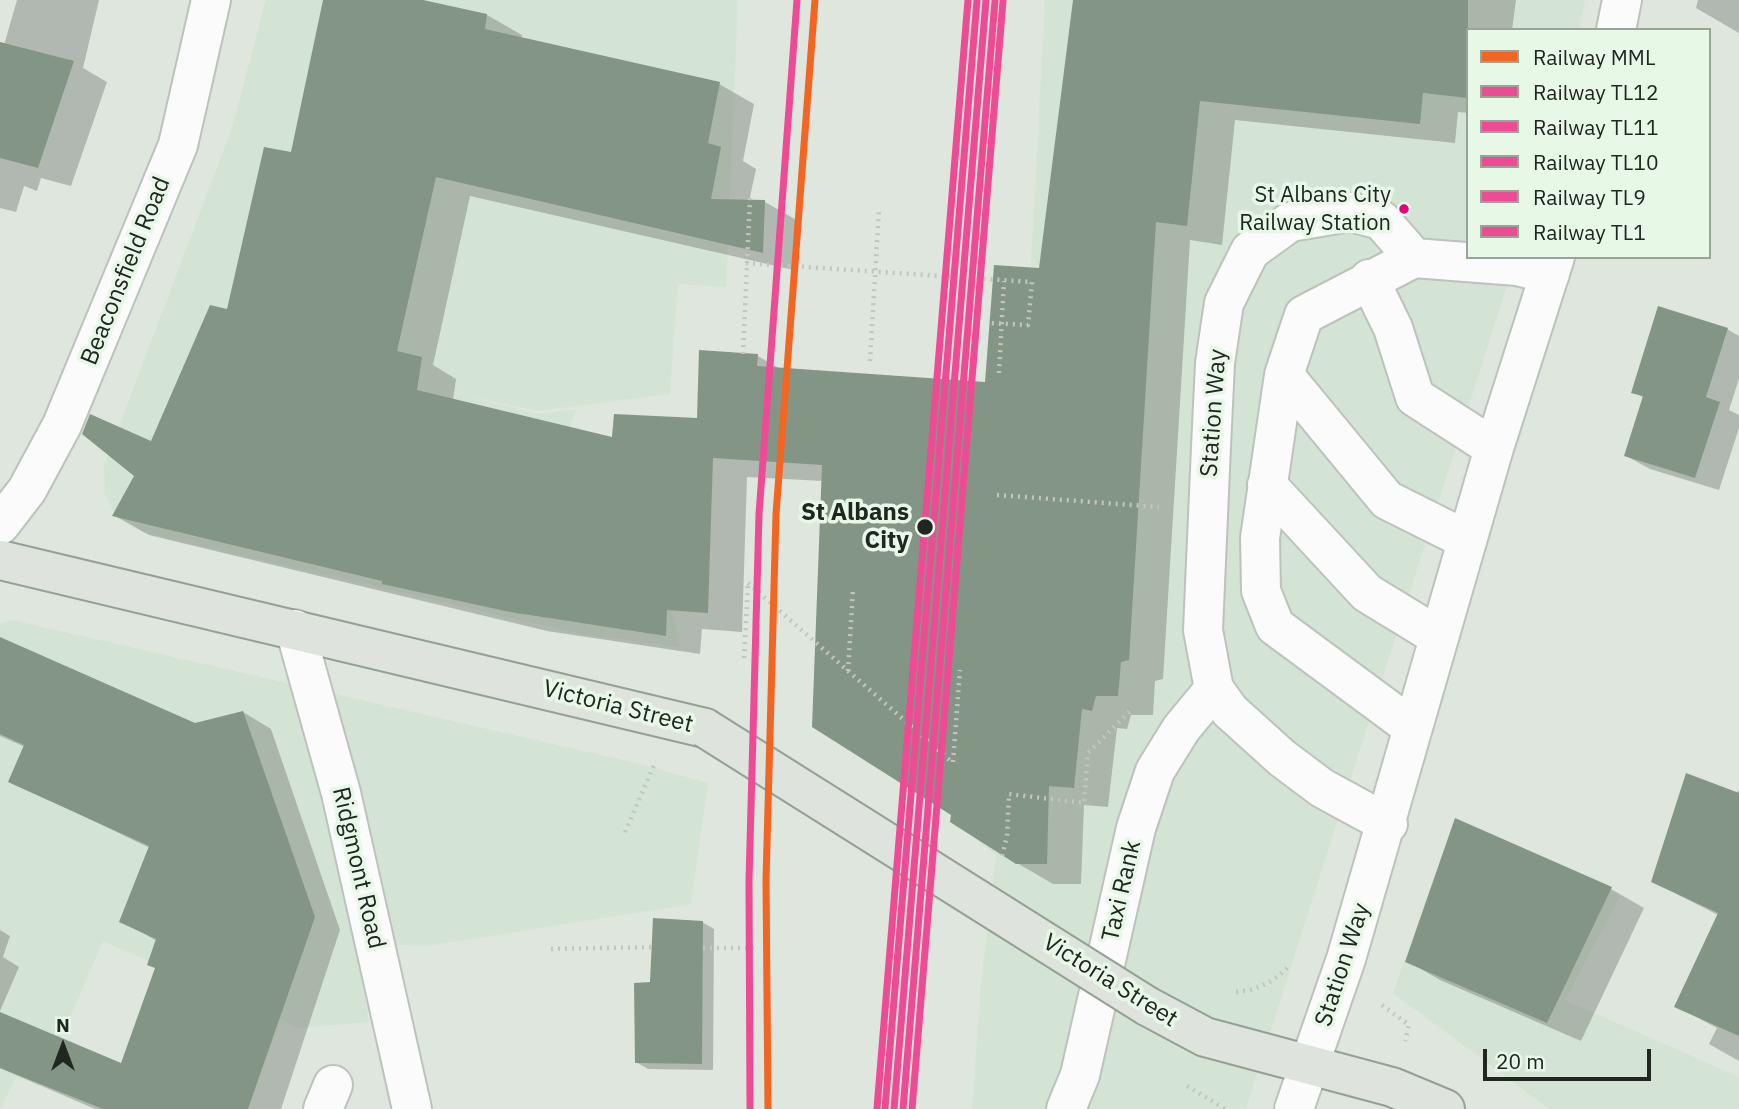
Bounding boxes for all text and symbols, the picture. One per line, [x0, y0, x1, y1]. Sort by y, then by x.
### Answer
legend [1466, 28, 1711, 259]
text: Railway MML [1533, 43, 1655, 71]
text: Railway TL12 [1533, 78, 1659, 106]
text: Railway TL11 [1533, 113, 1659, 141]
text: Railway TL10 [1533, 148, 1659, 176]
street label: Beaconsfield Road [75, 173, 177, 369]
place label: St Albans City Railway Station [1239, 183, 1391, 234]
text: Railway TL9 [1533, 183, 1646, 211]
marker: St Albans City Railway Station [1397, 202, 1411, 216]
text: Railway TL1 [1533, 218, 1646, 246]
street label: Station Way [1195, 348, 1233, 478]
place label: St Albans City [801, 499, 909, 555]
marker: St Albans City [915, 517, 935, 537]
street label: Victoria Street [540, 674, 696, 740]
street label: Ridgmont Road [325, 784, 391, 952]
street label: Taxi Rank [1096, 838, 1148, 944]
street label: Station Way [1310, 900, 1376, 1030]
street label: Victoria Street [1037, 928, 1183, 1034]
north arrow [28, 1011, 98, 1081]
text: N [56, 1013, 70, 1037]
scale bar [1487, 1036, 1655, 1080]
text: 20 m [1496, 1047, 1545, 1075]

